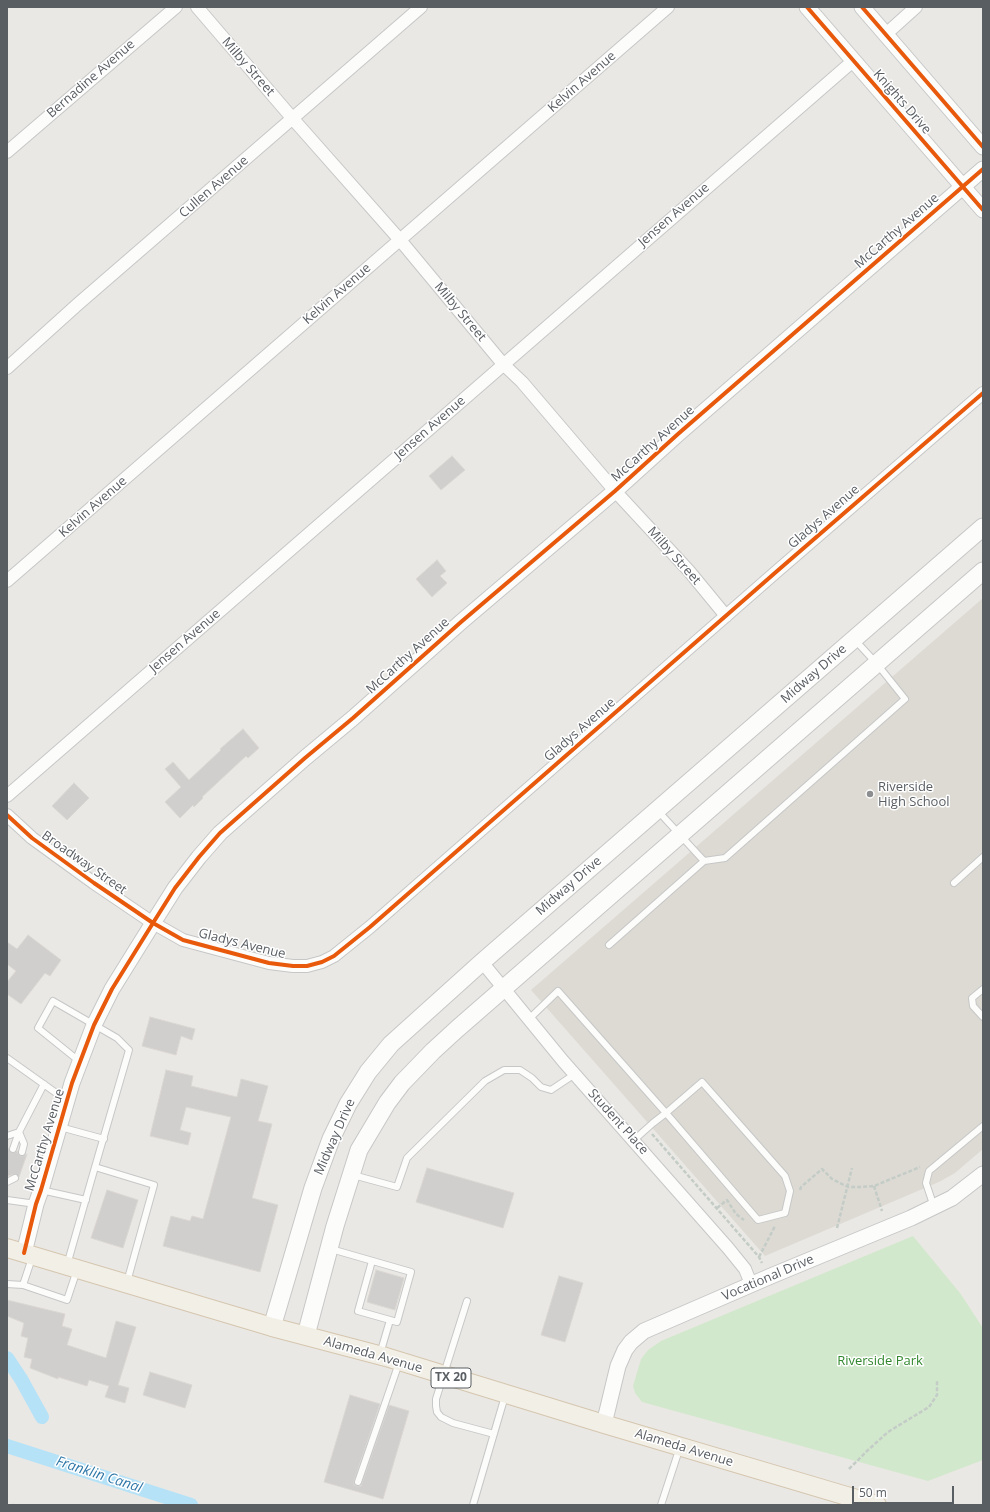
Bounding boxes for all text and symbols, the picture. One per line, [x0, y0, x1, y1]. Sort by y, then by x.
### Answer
street label: Milby Street [218, 35, 278, 99]
street label: Bernadine Avenue [44, 37, 138, 121]
street label: Kelvin Avenue [545, 48, 619, 116]
street label: Knights Drive [870, 67, 934, 137]
street label: Cullen Avenue [176, 153, 252, 221]
street label: Jensen Avenue [635, 180, 713, 250]
street label: McCarthy Avenue [852, 190, 942, 272]
street label: Kelvin Avenue [300, 260, 374, 328]
street label: Milby Street [431, 279, 489, 345]
street label: Jensen Avenue [391, 393, 469, 463]
street label: McCarthy Avenue [608, 403, 698, 485]
street label: Kelvin Avenue [56, 473, 130, 541]
street label: Gladys Avenue [785, 482, 863, 552]
street label: Milby Street [644, 524, 704, 588]
street label: Jensen Avenue [146, 606, 224, 676]
street label: McCarthy Avenue [363, 615, 453, 697]
street label: Midway Drive [778, 641, 850, 707]
street label: Gladys Avenue [541, 695, 619, 765]
place label: Riverside High School [878, 779, 950, 810]
marker: Riverside High School [865, 789, 875, 799]
street label: Broadway Street [38, 828, 130, 898]
street label: Midway Drive [533, 853, 605, 919]
street label: Gladys Avenue [197, 926, 287, 962]
street label: Student Place [584, 1086, 652, 1158]
street label: McCarthy Avenue [22, 1087, 68, 1193]
street label: Midway Drive [311, 1096, 359, 1178]
street label: Vocational Drive [720, 1252, 816, 1304]
street label: Alameda Avenue [322, 1333, 424, 1377]
park label: Riverside Park [837, 1353, 923, 1369]
road number: TX 20 [431, 1368, 471, 1388]
street label: Alameda Avenue [633, 1426, 735, 1470]
water label: Franklin Canal [54, 1453, 144, 1497]
scale bar [854, 1478, 956, 1504]
text: 50 m [859, 1484, 887, 1501]

